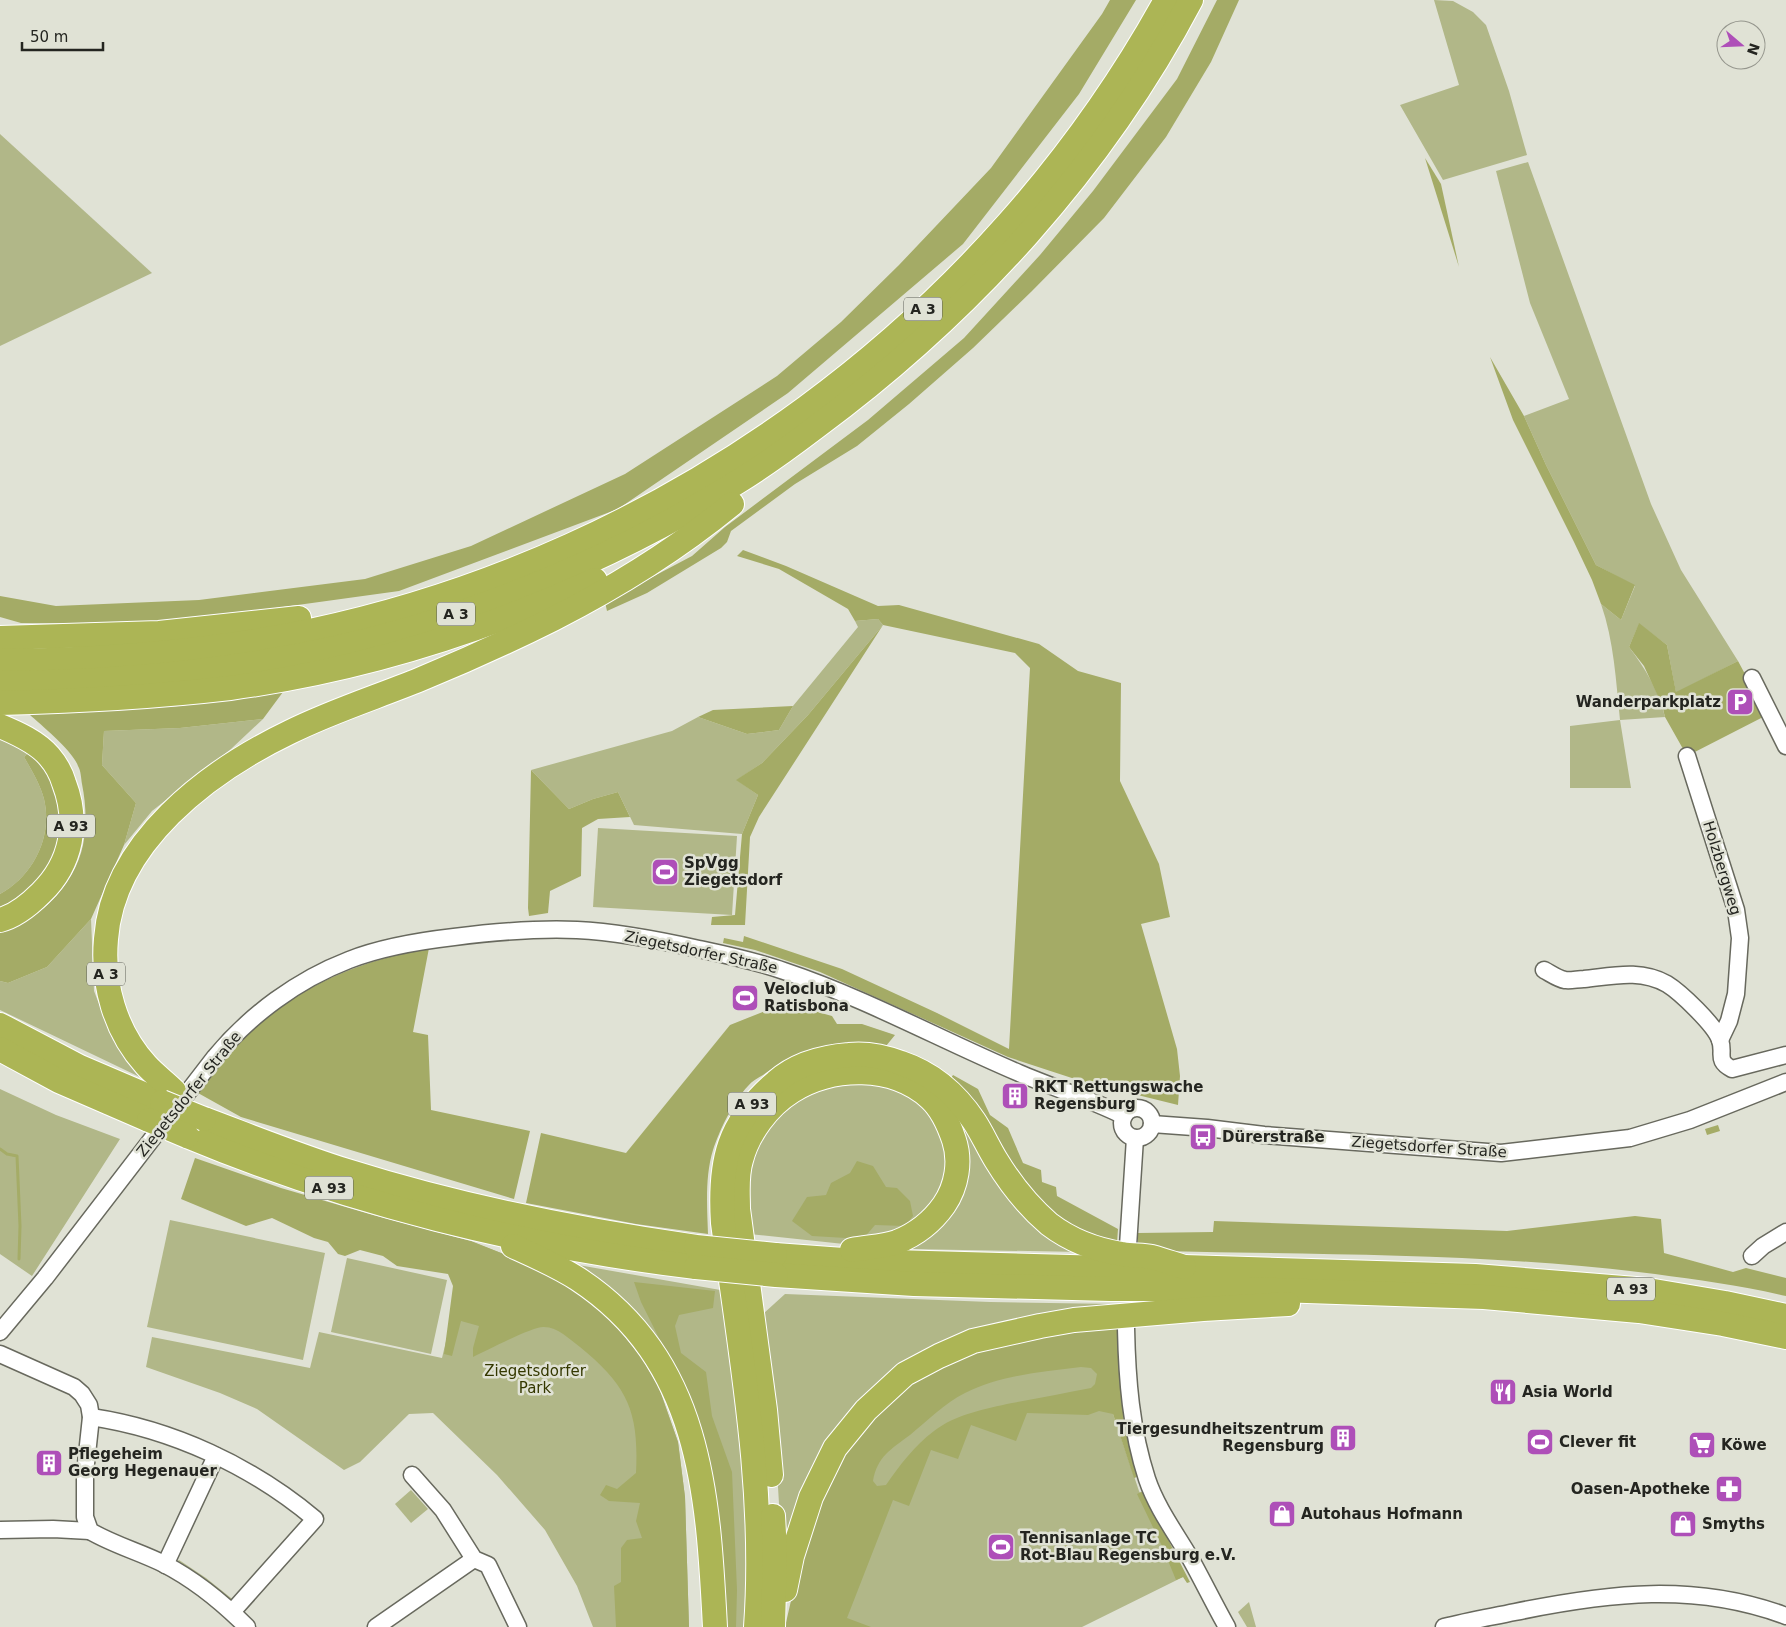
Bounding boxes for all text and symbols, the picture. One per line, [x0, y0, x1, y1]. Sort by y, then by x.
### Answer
scale bar [22, 20, 104, 52]
north arrow [1716, 20, 1766, 70]
text: 50 m [30, 28, 68, 46]
text: N [1744, 41, 1763, 57]
road number: A 3 [904, 298, 942, 320]
road number: A 3 [437, 602, 475, 626]
parking icon: Wanderparkplatz [1725, 687, 1755, 717]
place label: Wanderparkplatz [1576, 693, 1721, 711]
road number: A 93 [47, 814, 95, 838]
street label: Holzbergweg [1699, 819, 1745, 917]
place label: SpVgg Ziegetsdorf [684, 854, 783, 889]
sports icon: SpVgg Ziegetsdorf [650, 857, 680, 887]
street label: Ziegetsdorfer Straße [623, 927, 779, 977]
road number: A 3 [87, 962, 125, 986]
place label: Veloclub Ratisbona [764, 980, 849, 1015]
sports icon: Veloclub Ratisbona [730, 983, 760, 1013]
street label: Ziegetsdorfer Straße [133, 1028, 245, 1160]
place label: RKT Rettungswache Regensburg [1034, 1078, 1203, 1113]
building icon: RKT Rettungswache Regensburg [1000, 1081, 1030, 1111]
road number: A 93 [728, 1092, 776, 1116]
bus stop icon: Dürerstraße [1188, 1122, 1218, 1152]
place label: Dürerstraße [1222, 1128, 1325, 1146]
street label: Ziegetsdorfer Straße [1351, 1133, 1507, 1161]
road number: A 93 [305, 1176, 353, 1200]
road number: A 93 [1607, 1278, 1655, 1300]
park label: Ziegetsdorfer Park [484, 1362, 587, 1397]
restaurant icon: Asia World [1488, 1377, 1518, 1407]
place label: Asia World [1522, 1383, 1613, 1401]
place label: Tiergesundheitszentrum Regensburg [1117, 1420, 1324, 1455]
building icon: Tiergesundheitszentrum Regensburg [1328, 1423, 1358, 1453]
sports icon: Clever fit [1525, 1427, 1555, 1457]
supermarket icon: Köwe [1687, 1430, 1717, 1460]
place label: Clever fit [1559, 1433, 1636, 1451]
place label: Köwe [1721, 1436, 1767, 1454]
place label: Pflegeheim Georg Hegenauer [68, 1445, 217, 1480]
building icon: Pflegeheim Georg Hegenauer [34, 1448, 64, 1478]
pharmacy icon: Oasen-Apotheke [1714, 1474, 1744, 1504]
place label: Oasen-Apotheke [1571, 1480, 1710, 1498]
shop icon: Autohaus Hofmann [1267, 1499, 1297, 1529]
place label: Autohaus Hofmann [1301, 1505, 1463, 1523]
shop icon: Smyths [1668, 1509, 1698, 1539]
place label: Smyths [1702, 1515, 1765, 1533]
place label: Tennisanlage TC Rot-Blau Regensburg e.V. [1020, 1529, 1236, 1564]
sports icon: Tennisanlage TC Rot-Blau Regensburg e.V. [986, 1532, 1016, 1562]

